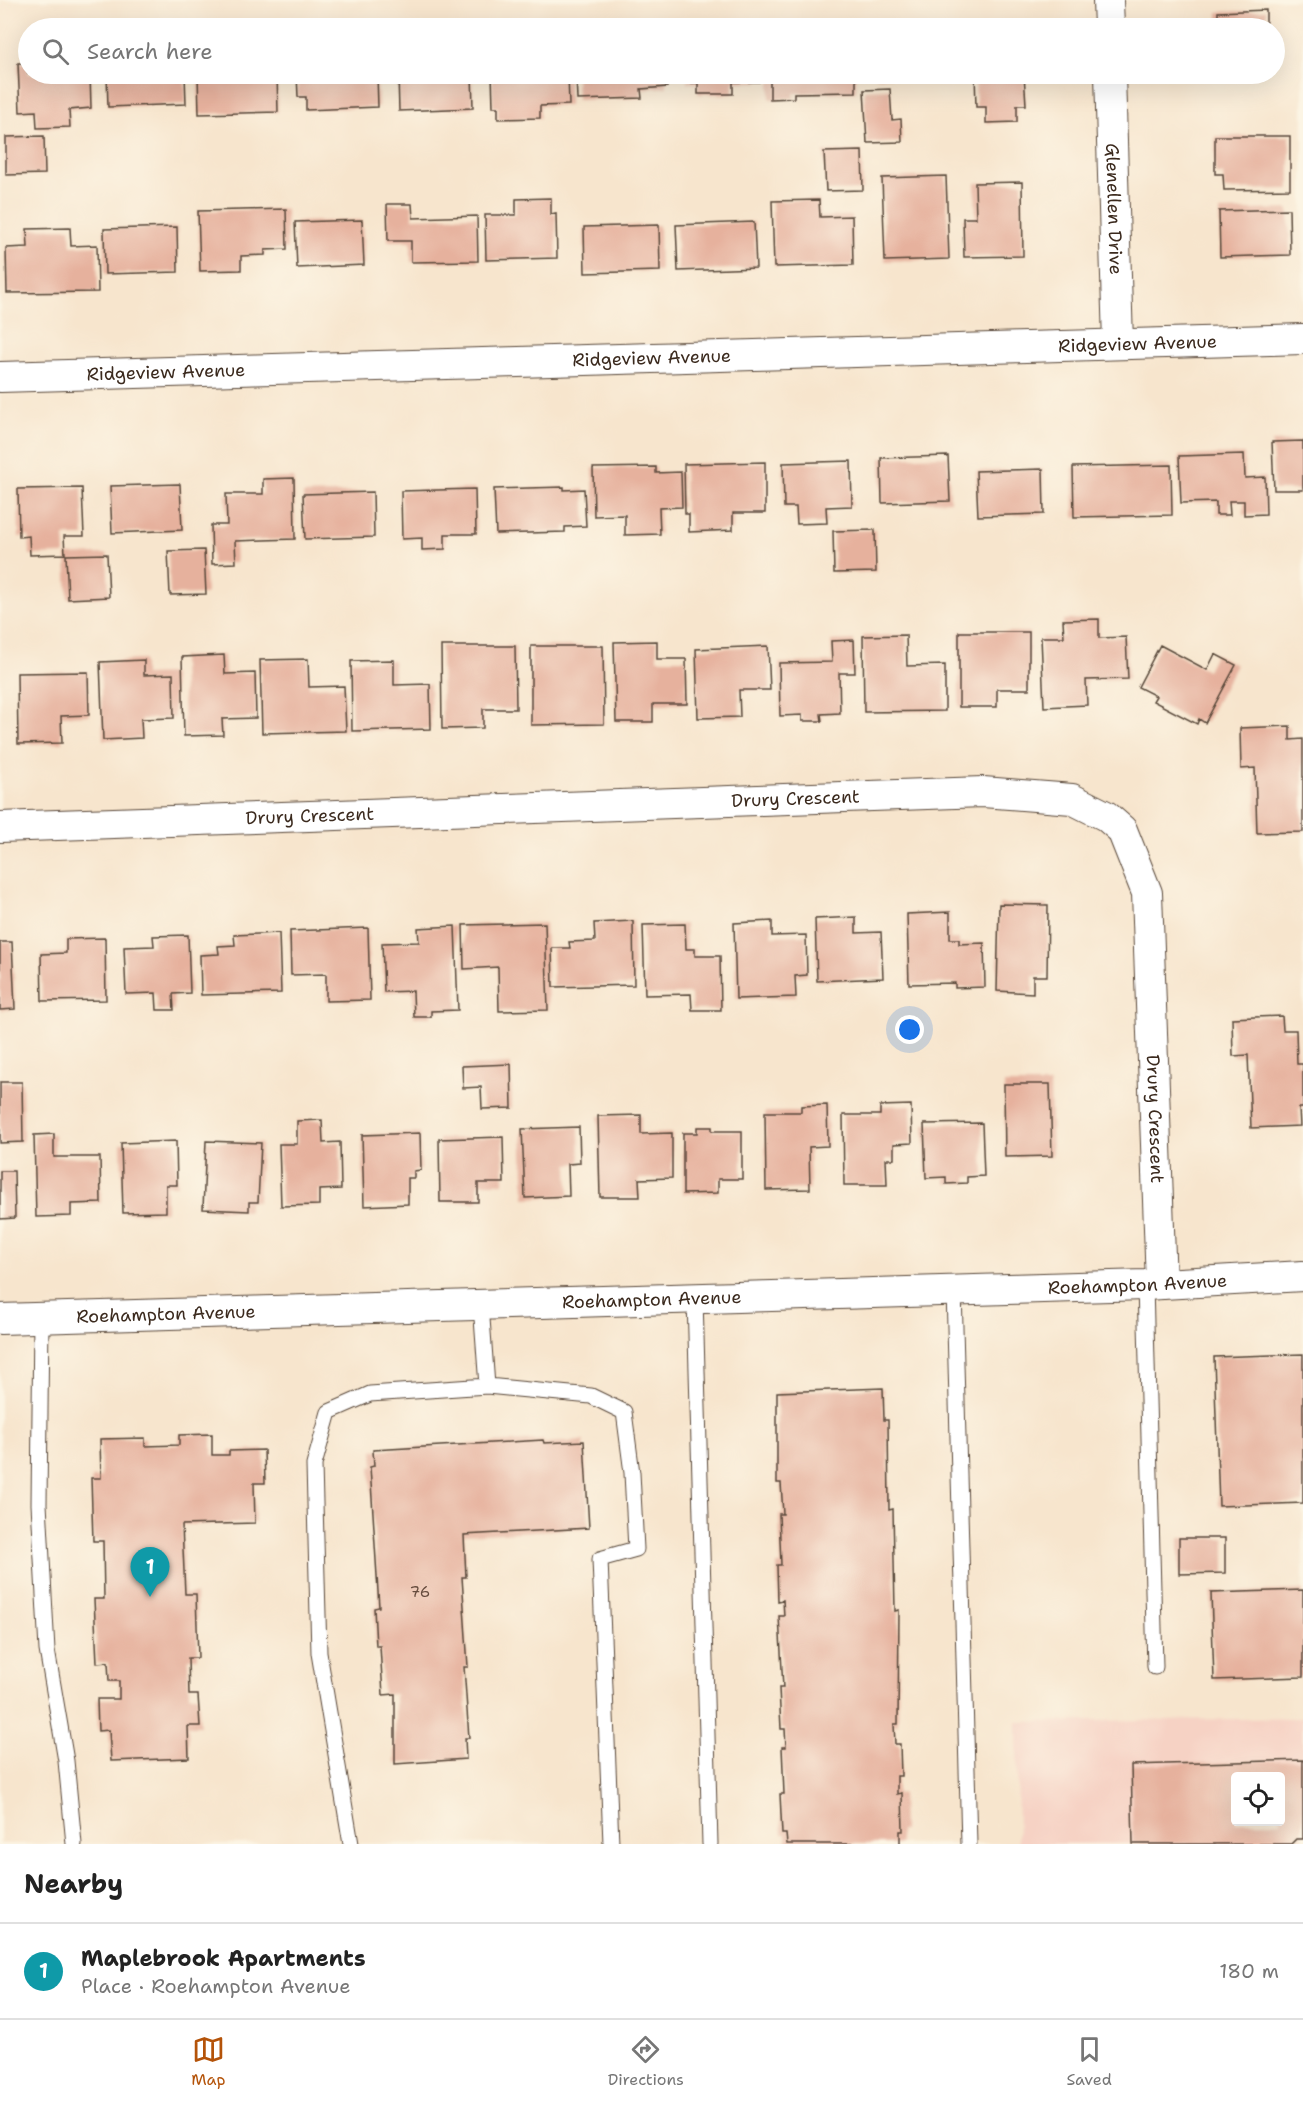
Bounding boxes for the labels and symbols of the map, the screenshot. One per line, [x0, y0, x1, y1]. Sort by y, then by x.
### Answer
street label: Glenellen Drive [1100, 143, 1128, 275]
street label: Ridgeview Avenue [1058, 330, 1217, 358]
street label: Ridgeview Avenue [572, 344, 731, 372]
street label: Ridgeview Avenue [86, 358, 246, 386]
street label: Drury Crescent [731, 784, 860, 813]
street label: Drury Crescent [245, 802, 375, 830]
your location [895, 1015, 924, 1044]
street label: Drury Crescent [1141, 1054, 1169, 1184]
street label: Roehampton Avenue [1047, 1268, 1228, 1300]
street label: Roehampton Avenue [562, 1285, 742, 1314]
street label: Roehampton Avenue [76, 1299, 256, 1329]
pin: 1 [130, 1548, 170, 1597]
house number: 76 [410, 1582, 430, 1602]

